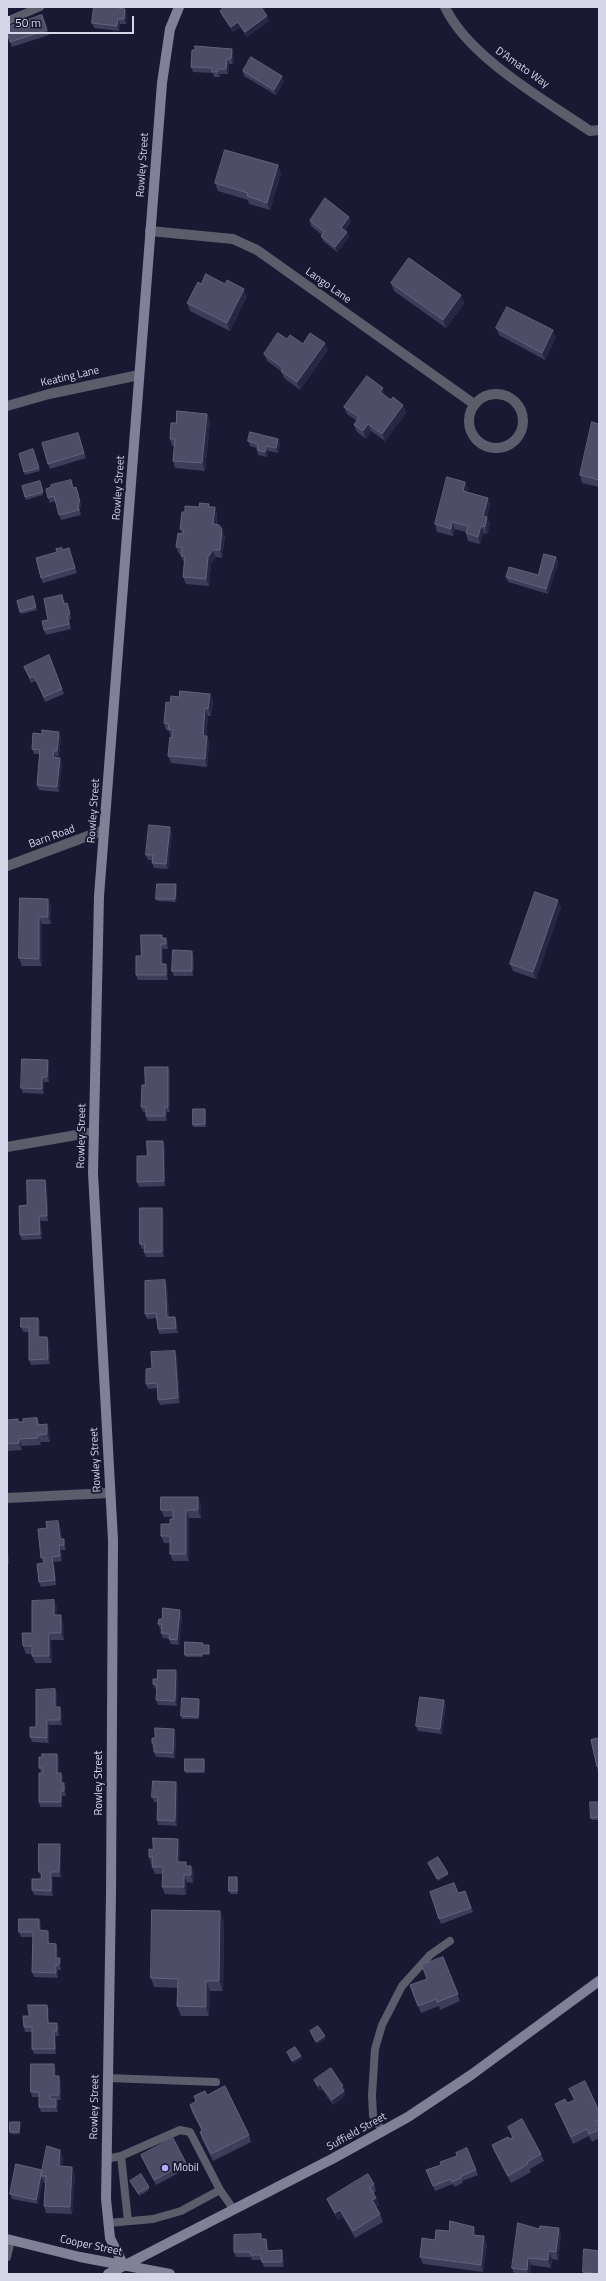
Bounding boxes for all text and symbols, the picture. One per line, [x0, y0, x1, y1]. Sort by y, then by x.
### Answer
scale bar [10, 8, 136, 34]
text: 50 m [15, 13, 41, 32]
street label: D’Amato Way [493, 45, 551, 91]
street label: Rowley Street [134, 132, 152, 198]
street label: Lango Lane [303, 265, 353, 307]
street label: Keating Lane [39, 364, 101, 390]
street label: Rowley Street [110, 455, 128, 521]
street label: Rowley Street [85, 778, 103, 844]
street label: Barn Road [27, 823, 77, 851]
street label: Rowley Street [75, 1103, 89, 1169]
street label: Rowley Street [88, 1427, 104, 1493]
street label: Rowley Street [92, 1751, 106, 1815]
street label: Rowley Street [88, 2074, 102, 2140]
street label: Suffield Street [325, 2110, 389, 2154]
place label: Mobil [173, 2161, 199, 2175]
marker: Mobil [160, 2163, 170, 2173]
street label: Cooper Street [59, 2233, 123, 2259]

